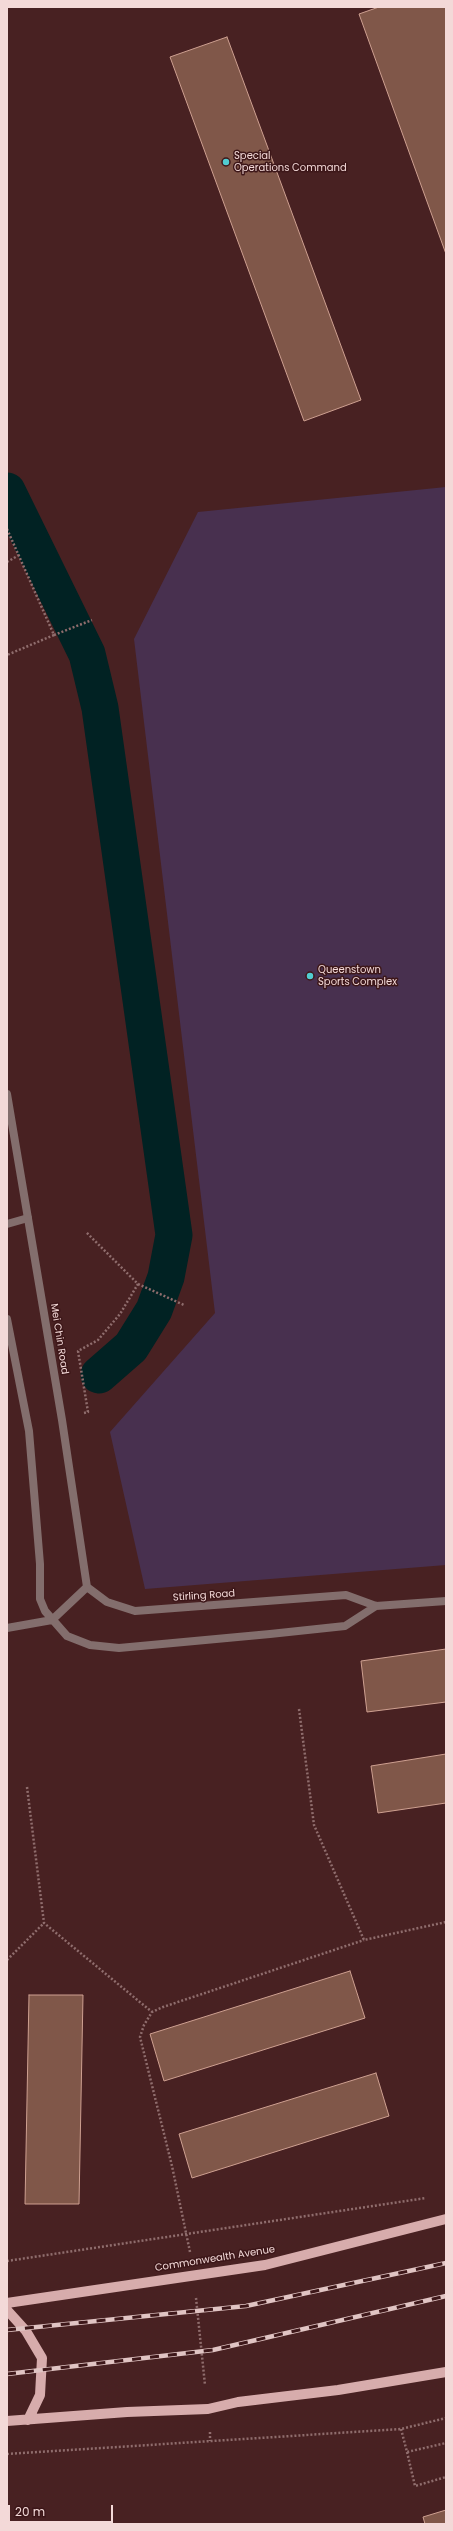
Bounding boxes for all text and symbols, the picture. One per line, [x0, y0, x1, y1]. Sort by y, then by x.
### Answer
place label: Special Operations Command [234, 150, 347, 174]
marker: Special Operations Command [221, 157, 231, 167]
place label: Queenstown Sports Complex [318, 964, 397, 988]
marker: Queenstown Sports Complex [305, 971, 315, 981]
street label: Mei Chin Road [47, 1303, 71, 1375]
street label: Stirling Road [172, 1588, 236, 1604]
street label: Commonwealth Avenue [154, 2244, 276, 2274]
scale bar [10, 2497, 115, 2523]
text: 20 m [15, 2503, 45, 2520]

